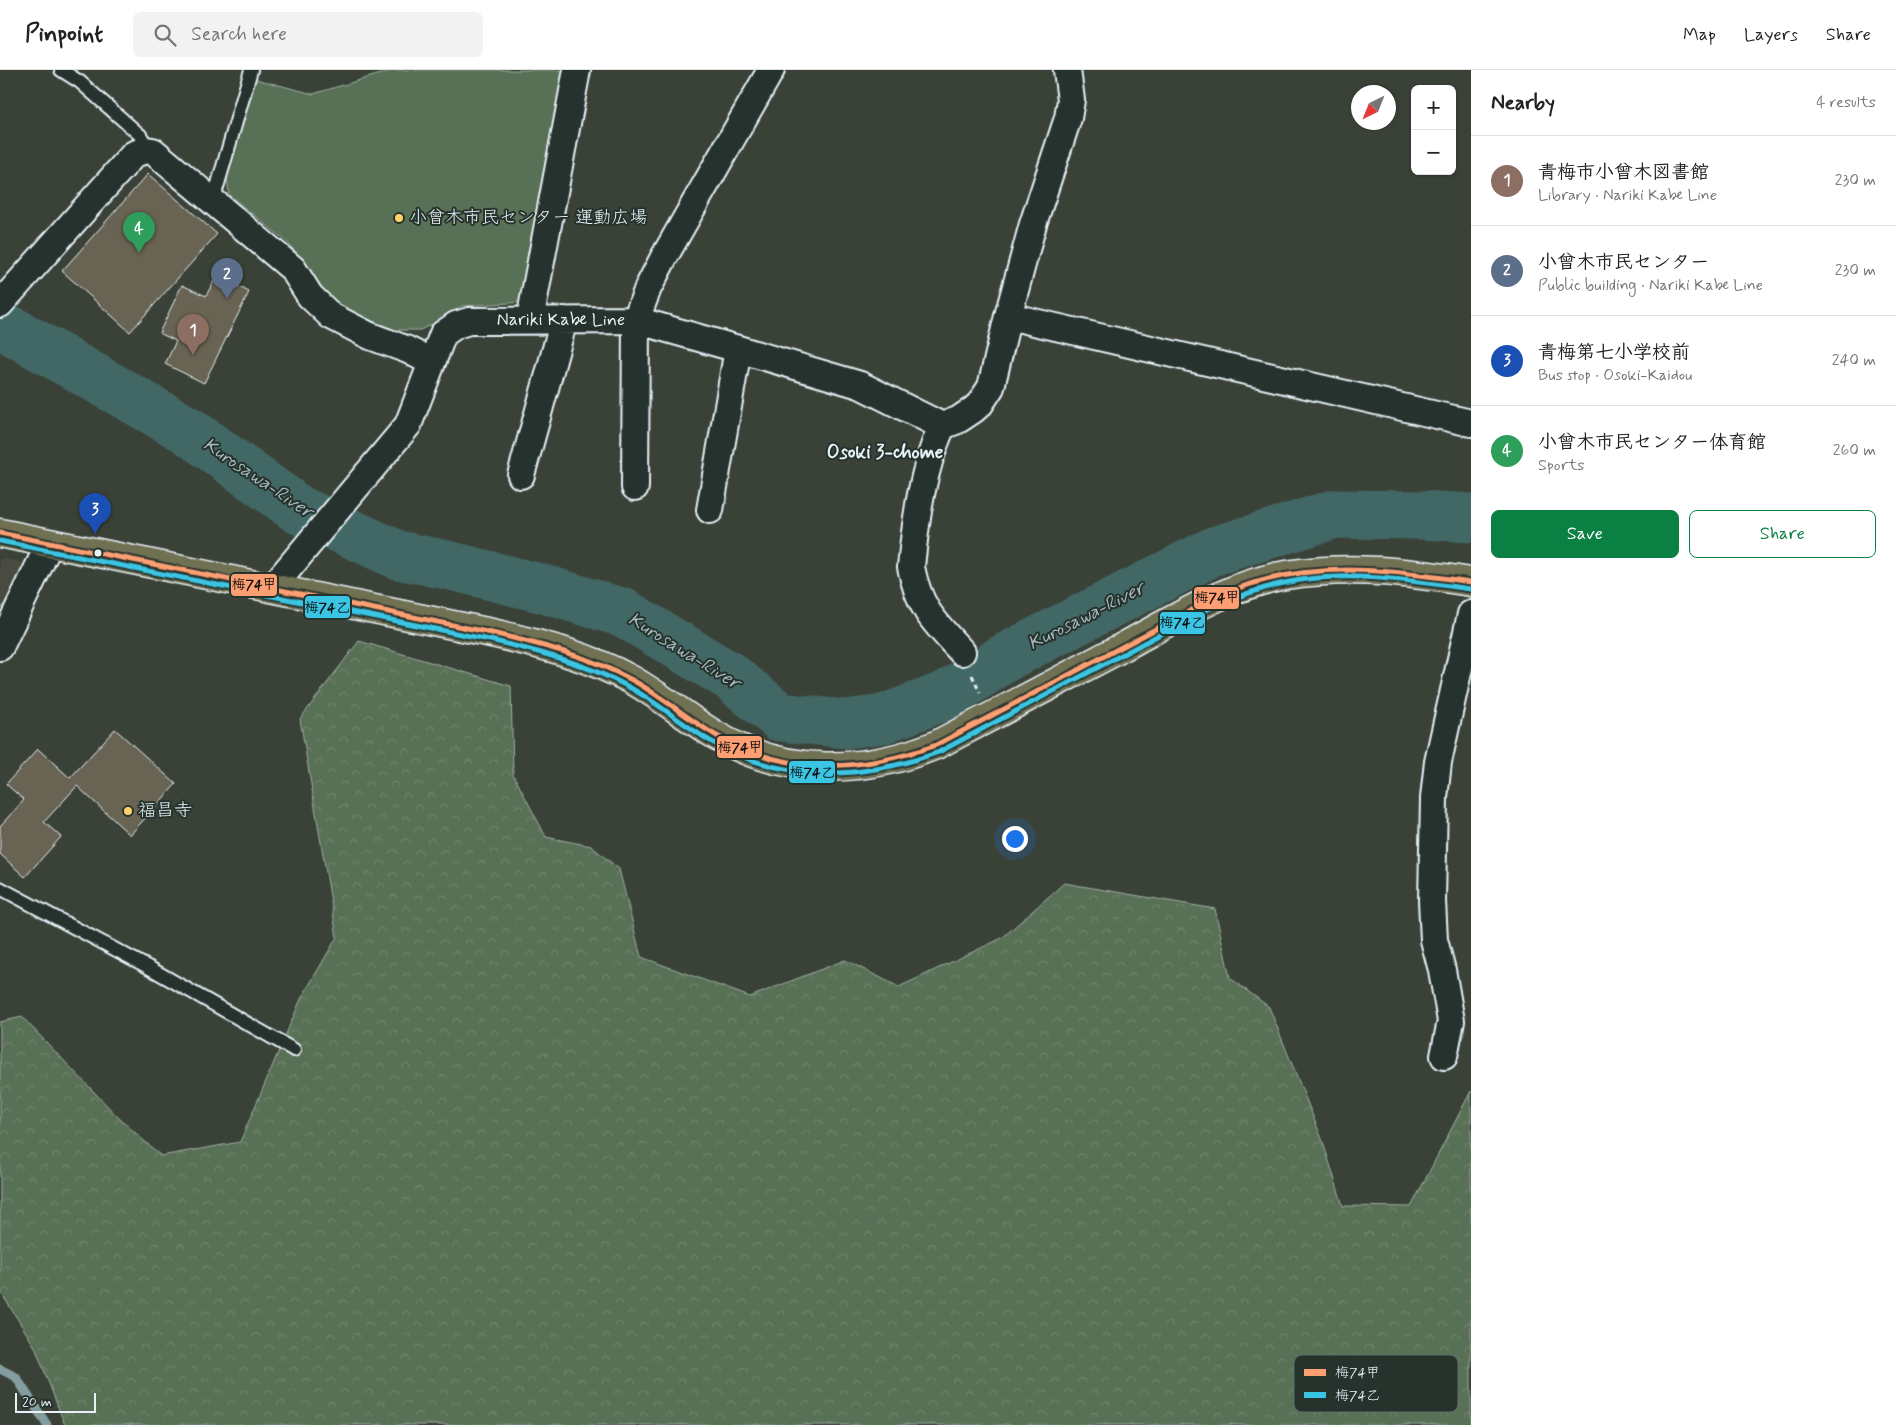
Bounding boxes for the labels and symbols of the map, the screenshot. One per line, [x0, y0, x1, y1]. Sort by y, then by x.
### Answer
north arrow [1351, 85, 1396, 130]
place label: 小曾木市民センター 運動広場 [409, 206, 647, 230]
pin: 4 [123, 212, 155, 253]
marker: 小曾木市民センター 運動広場 [393, 212, 405, 224]
pin: 2 [211, 258, 243, 299]
street label: Nariki Kabe Line [497, 308, 625, 332]
pin: 1 [177, 314, 209, 355]
water label: Kurosawa-River [198, 432, 320, 526]
district label: Osoki 3-chome [827, 440, 943, 465]
pin: 3 [79, 493, 111, 534]
unlabelled marker [93, 548, 103, 558]
line badge: 梅74甲 [230, 573, 278, 597]
water label: Kurosawa-River [1024, 575, 1151, 656]
text: 梅74甲 [232, 576, 277, 594]
line badge: 梅74甲 [1193, 586, 1240, 610]
text: 梅74甲 [1195, 589, 1240, 607]
line badge: 梅74乙 [304, 595, 351, 619]
text: 梅74乙 [305, 599, 350, 617]
water label: Kurosawa-River [623, 607, 747, 697]
line badge: 梅74乙 [1159, 611, 1206, 635]
text: 梅74乙 [1160, 614, 1205, 632]
line badge: 梅74甲 [716, 735, 763, 759]
text: 梅74甲 [718, 739, 763, 757]
line badge: 梅74乙 [788, 760, 836, 784]
text: 梅74乙 [790, 764, 835, 782]
place label: 福昌寺 [138, 799, 192, 823]
marker: 福昌寺 [122, 805, 134, 817]
your location [1002, 826, 1028, 852]
legend [1294, 1355, 1458, 1412]
text: 梅74甲 [1335, 1364, 1380, 1382]
text: 梅74乙 [1335, 1387, 1380, 1405]
scale bar [15, 1390, 96, 1413]

